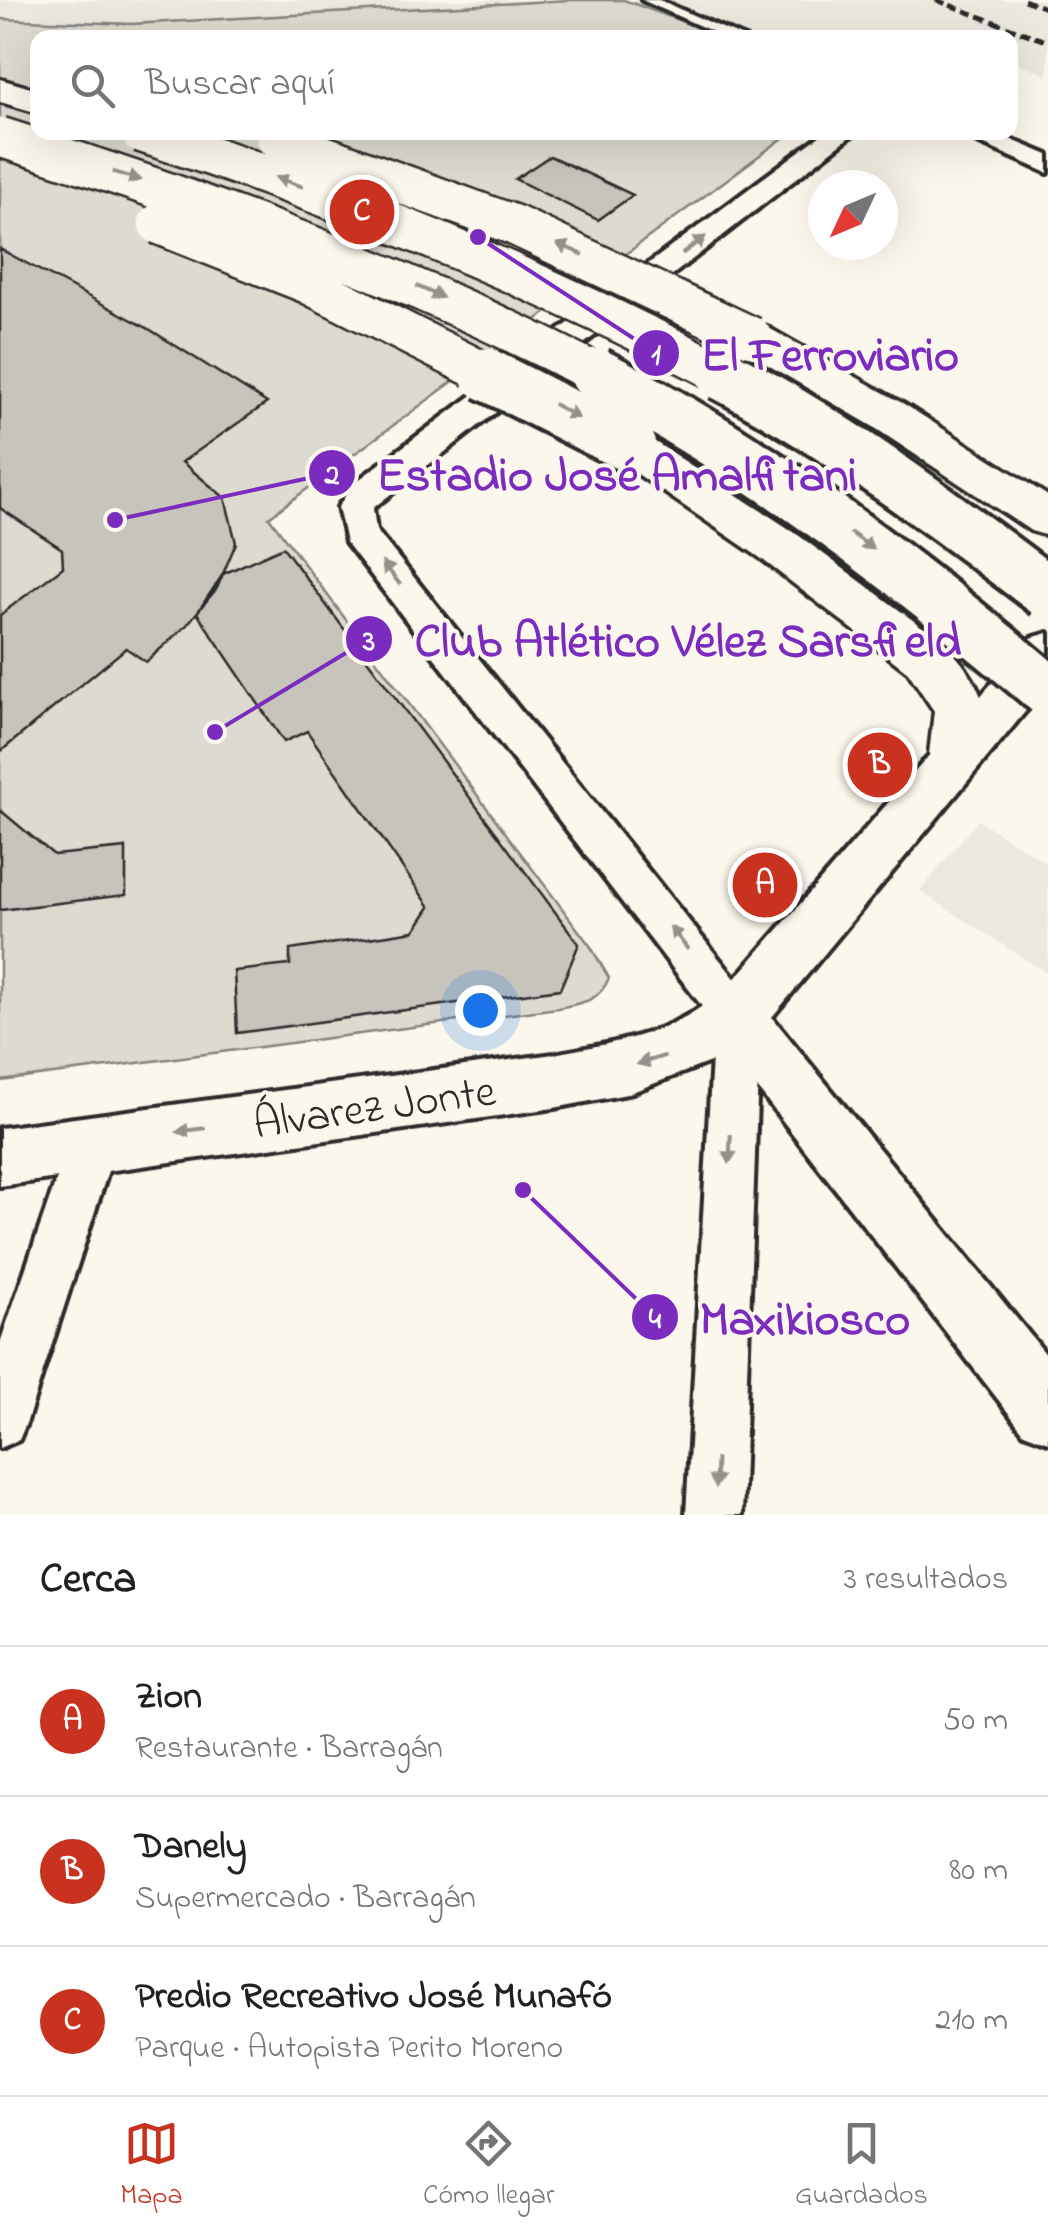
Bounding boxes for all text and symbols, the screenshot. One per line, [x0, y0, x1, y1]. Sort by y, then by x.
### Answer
search box [30, 30, 1018, 140]
text: Buscar aquí [145, 57, 335, 113]
icon: search [65, 58, 120, 113]
one-way arrow [112, 169, 142, 184]
north arrow [808, 170, 898, 260]
one-way arrow [274, 174, 304, 189]
pin: C [330, 174, 394, 250]
one-way arrow [681, 235, 707, 255]
one-way arrow [555, 241, 585, 257]
one-way arrow [416, 283, 445, 300]
callout: El Ferroviario [631, 314, 979, 392]
text: El Ferroviario [701, 323, 959, 393]
text: 1 [651, 335, 661, 379]
one-way arrow [551, 403, 580, 420]
callout: Estadio José Amalfitani [307, 434, 877, 512]
text: Estadio José Amalfitani [377, 443, 857, 513]
text: 2 [324, 455, 340, 499]
one-way arrow [849, 531, 875, 551]
one-way arrow [381, 560, 402, 586]
callout: Club Atlético Vélez Sarsfield [344, 600, 981, 678]
text: Club Atlético Vélez Sarsfield [415, 609, 961, 679]
text: 3 [362, 621, 375, 665]
pin: B [848, 728, 912, 802]
pin: A [732, 848, 798, 922]
one-way arrow [669, 925, 690, 951]
your location [455, 985, 506, 1036]
one-way arrow [635, 1053, 665, 1068]
street label: Álvarez Jonte [249, 1060, 501, 1160]
one-way arrow [175, 1122, 207, 1138]
one-way arrow [722, 1133, 738, 1165]
callout: Maxikiosco [630, 1278, 931, 1356]
text: Maxikiosco [700, 1287, 910, 1357]
text: 4 [649, 1299, 662, 1343]
one-way arrow [708, 1458, 724, 1490]
text: Cerca [40, 1550, 136, 1611]
text: 3 resultados [844, 1557, 1008, 1604]
text: Zion [135, 1670, 202, 1726]
text: A [63, 1698, 82, 1745]
text: 50 m [943, 1698, 1008, 1745]
text: Restaurante · Barragán [135, 1726, 443, 1773]
text: Danely [135, 1820, 247, 1876]
text: B [62, 1848, 83, 1895]
text: 80 m [949, 1848, 1008, 1895]
text: Supermercado · Barragán [135, 1876, 476, 1923]
text: Predio Recreativo José Munafó [135, 1970, 612, 2026]
text: C [64, 1998, 81, 2045]
text: 210 m [935, 1998, 1008, 2045]
text: Parque · Autopista Perito Moreno [135, 2026, 563, 2073]
tab: Mapa [120, 2116, 183, 2217]
tab: Cómo llegar [423, 2116, 555, 2217]
tab: Guardados [795, 2116, 928, 2217]

